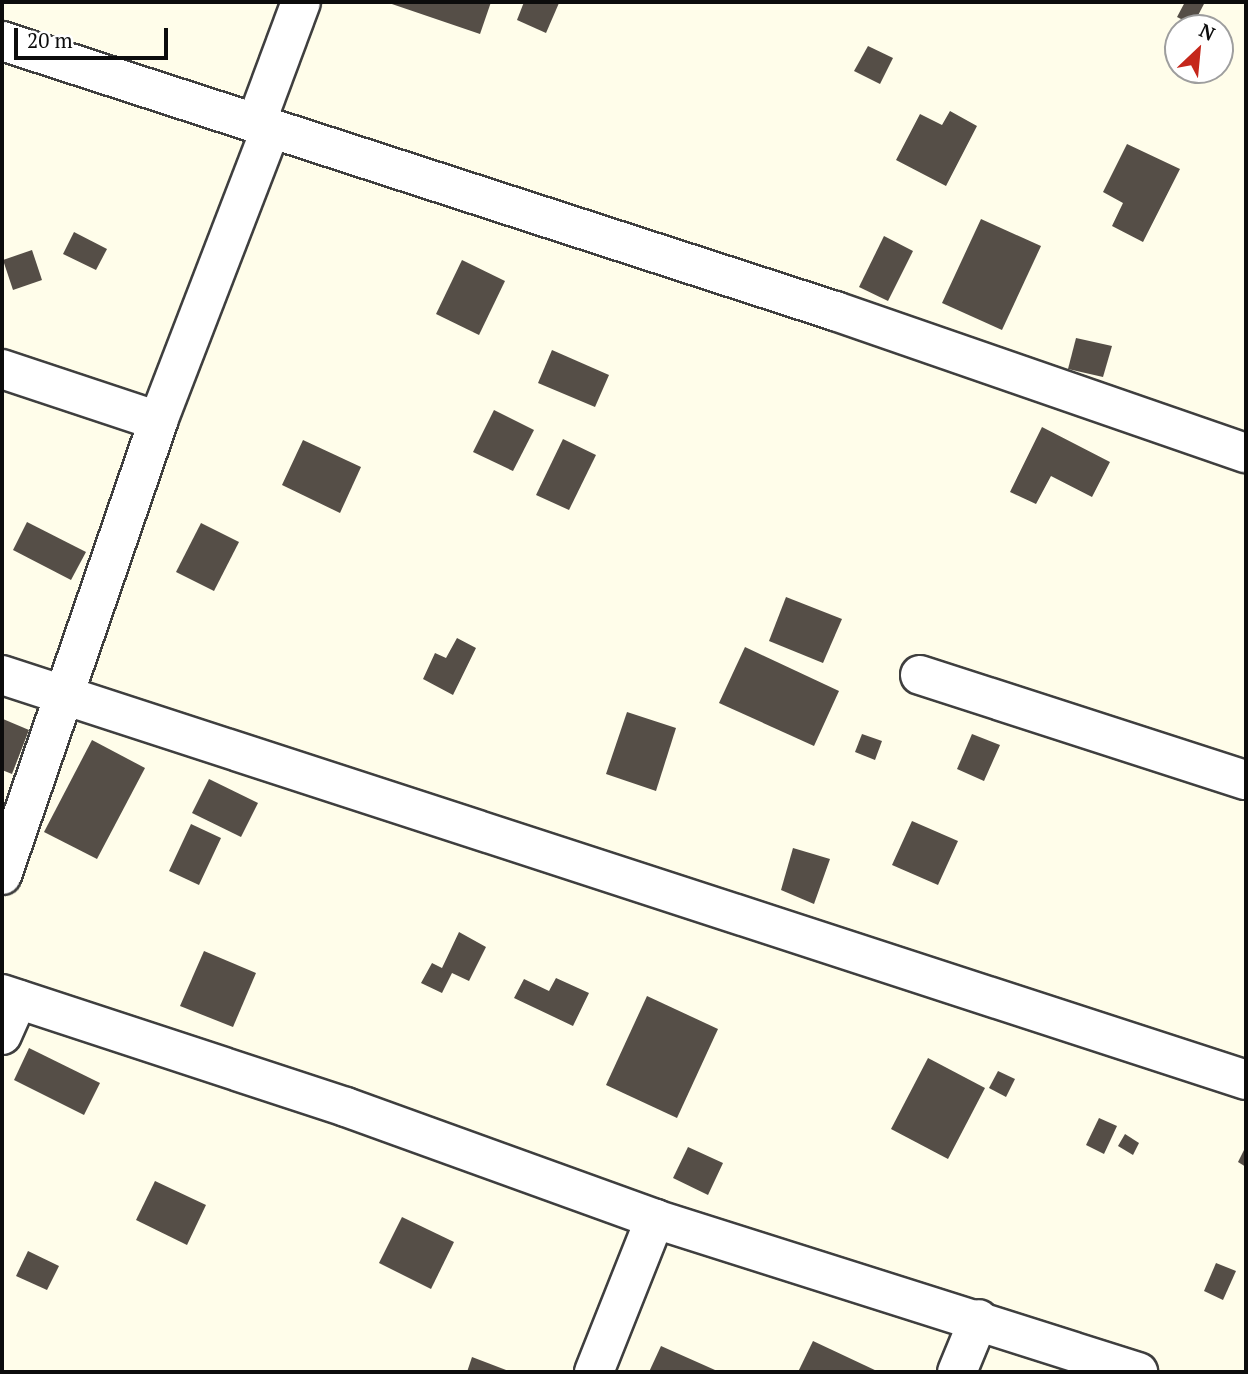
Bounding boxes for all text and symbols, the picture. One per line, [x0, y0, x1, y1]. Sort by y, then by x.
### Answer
scale bar [18, 14, 172, 58]
north arrow [1164, 14, 1234, 84]
text: N [1196, 17, 1220, 46]
text: 20 m [27, 26, 73, 54]

